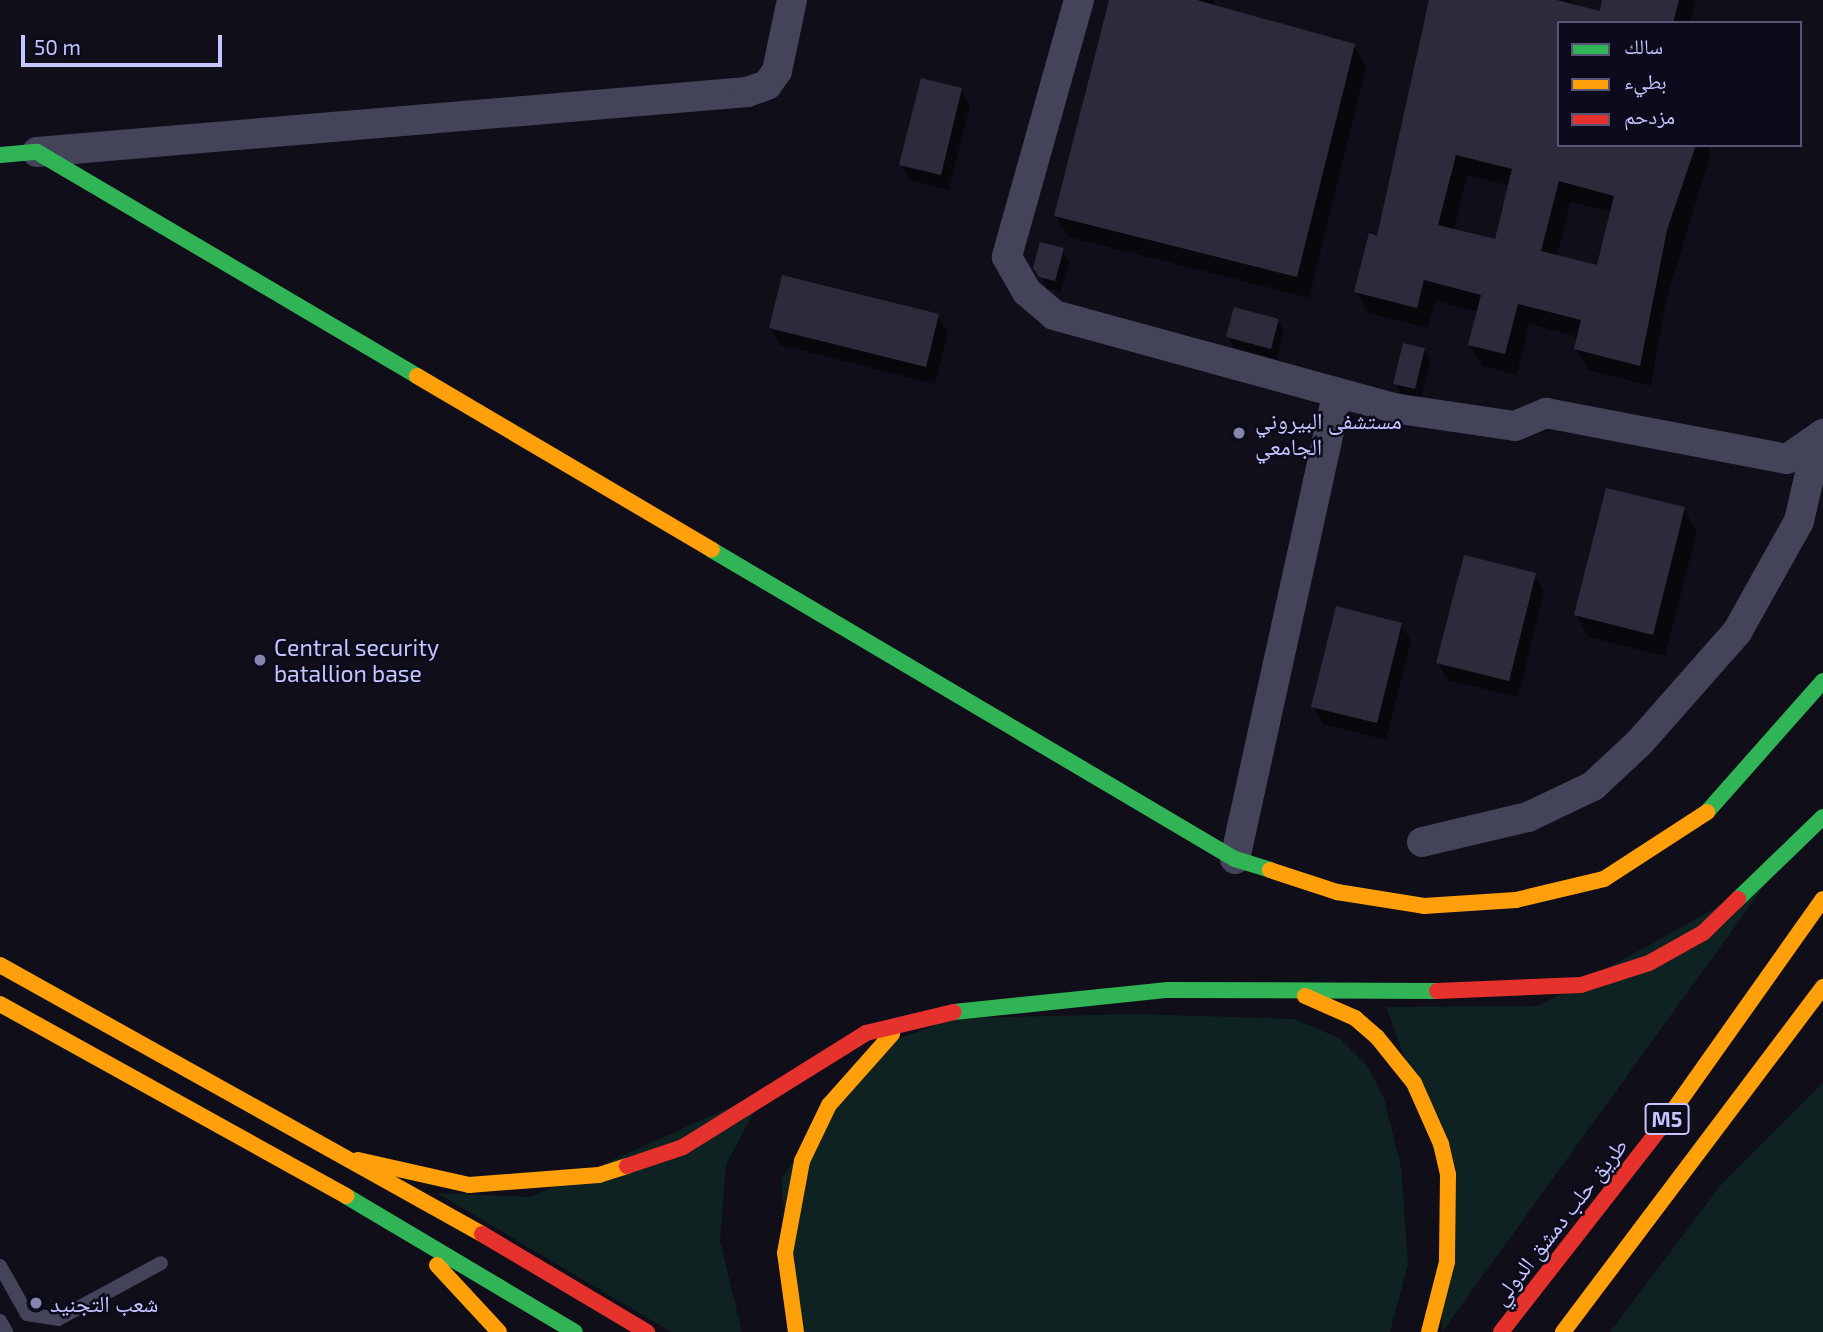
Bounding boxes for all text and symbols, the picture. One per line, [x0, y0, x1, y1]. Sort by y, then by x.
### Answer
scale bar [24, 21, 226, 65]
legend [1557, 21, 1802, 147]
text: سالك [1624, 33, 1663, 58]
text: 50 m [34, 34, 81, 59]
text: بطيء [1624, 68, 1667, 93]
text: مزدحم [1624, 103, 1675, 128]
place label: مستشفى البيروني الجامعي [1255, 406, 1402, 460]
marker: مستشفى البيروني الجامعي [1229, 423, 1249, 443]
place label: Central security batallion base [274, 633, 440, 687]
marker: Central security batallion base [252, 652, 268, 668]
road number: M5 [1644, 1102, 1690, 1136]
street label: طريق حلب دمشق الدولي [1485, 1132, 1633, 1310]
place label: شعب التجنيد [50, 1289, 158, 1317]
marker: شعب التجنيد [28, 1295, 44, 1311]

